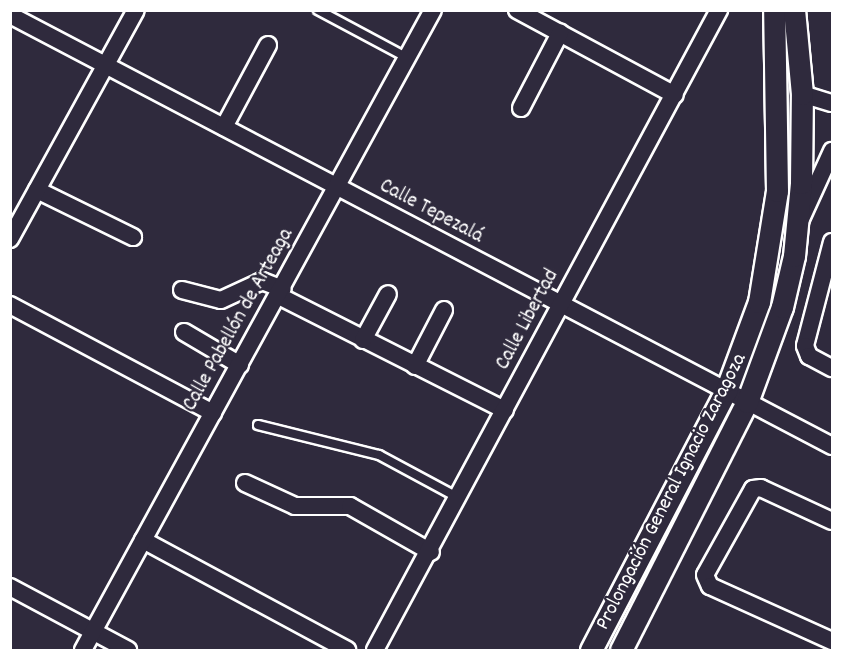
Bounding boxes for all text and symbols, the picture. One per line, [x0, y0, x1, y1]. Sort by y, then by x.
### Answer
street label: Calle Tepezalá [375, 174, 487, 250]
street label: Calle Pabellón de Arteaga [178, 224, 300, 416]
street label: Calle Libertad [491, 265, 565, 375]
street label: Prolongación General Ignacio Zaragoza [591, 350, 753, 634]

